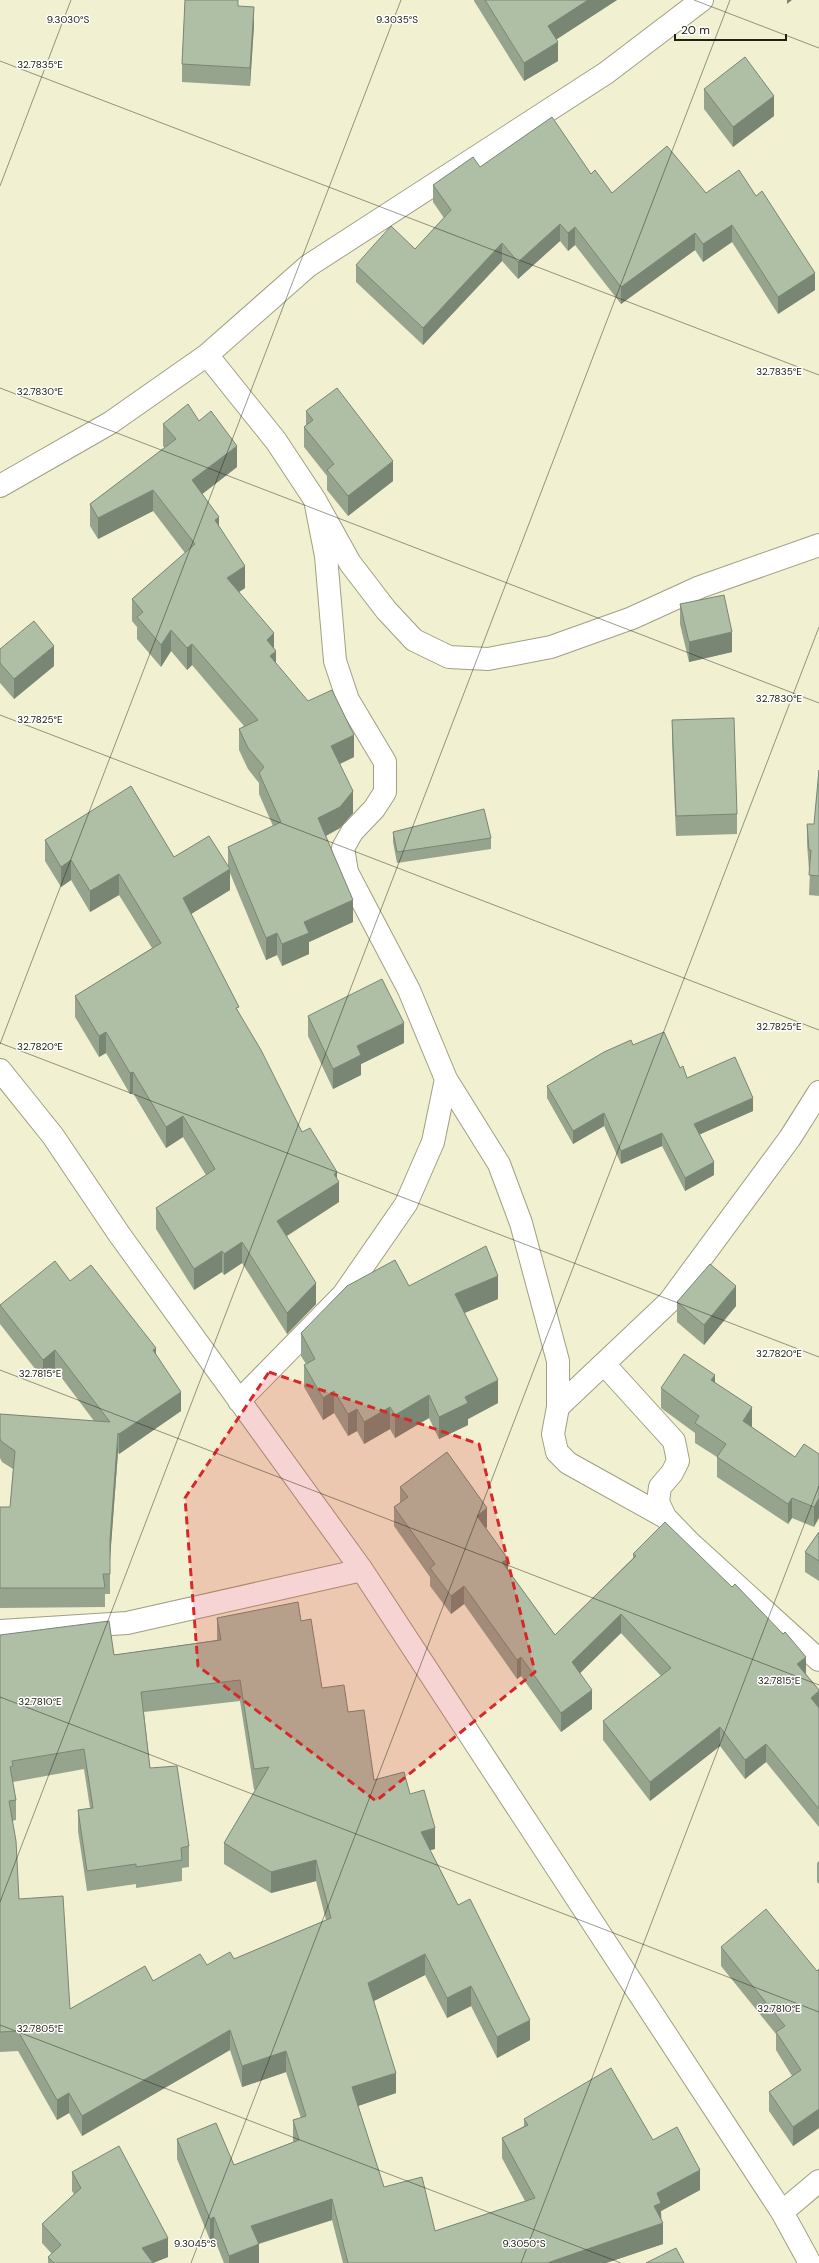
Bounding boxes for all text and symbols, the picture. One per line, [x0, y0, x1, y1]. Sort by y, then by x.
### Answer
text: 9.3030°S [47, 13, 90, 26]
text: 9.3035°S [376, 13, 418, 26]
scale bar [675, 16, 786, 42]
text: 20 m [681, 22, 710, 38]
text: 32.7835°E [17, 58, 63, 71]
text: 32.7835°E [756, 365, 802, 378]
text: 32.7830°E [17, 385, 64, 398]
text: 32.7830°E [756, 692, 803, 705]
text: 32.7825°E [17, 713, 63, 726]
text: 32.7825°E [756, 1020, 802, 1033]
text: 32.7820°E [17, 1040, 63, 1053]
text: 32.7820°E [756, 1347, 802, 1360]
text: 32.7815°E [19, 1367, 62, 1380]
text: 32.7815°E [758, 1674, 801, 1687]
text: 32.7810°E [18, 1695, 62, 1708]
text: 32.7810°E [757, 2002, 801, 2015]
text: 32.7805°E [17, 2022, 64, 2035]
text: 9.3045°S [174, 2237, 216, 2250]
text: 9.3050°S [503, 2237, 546, 2250]

